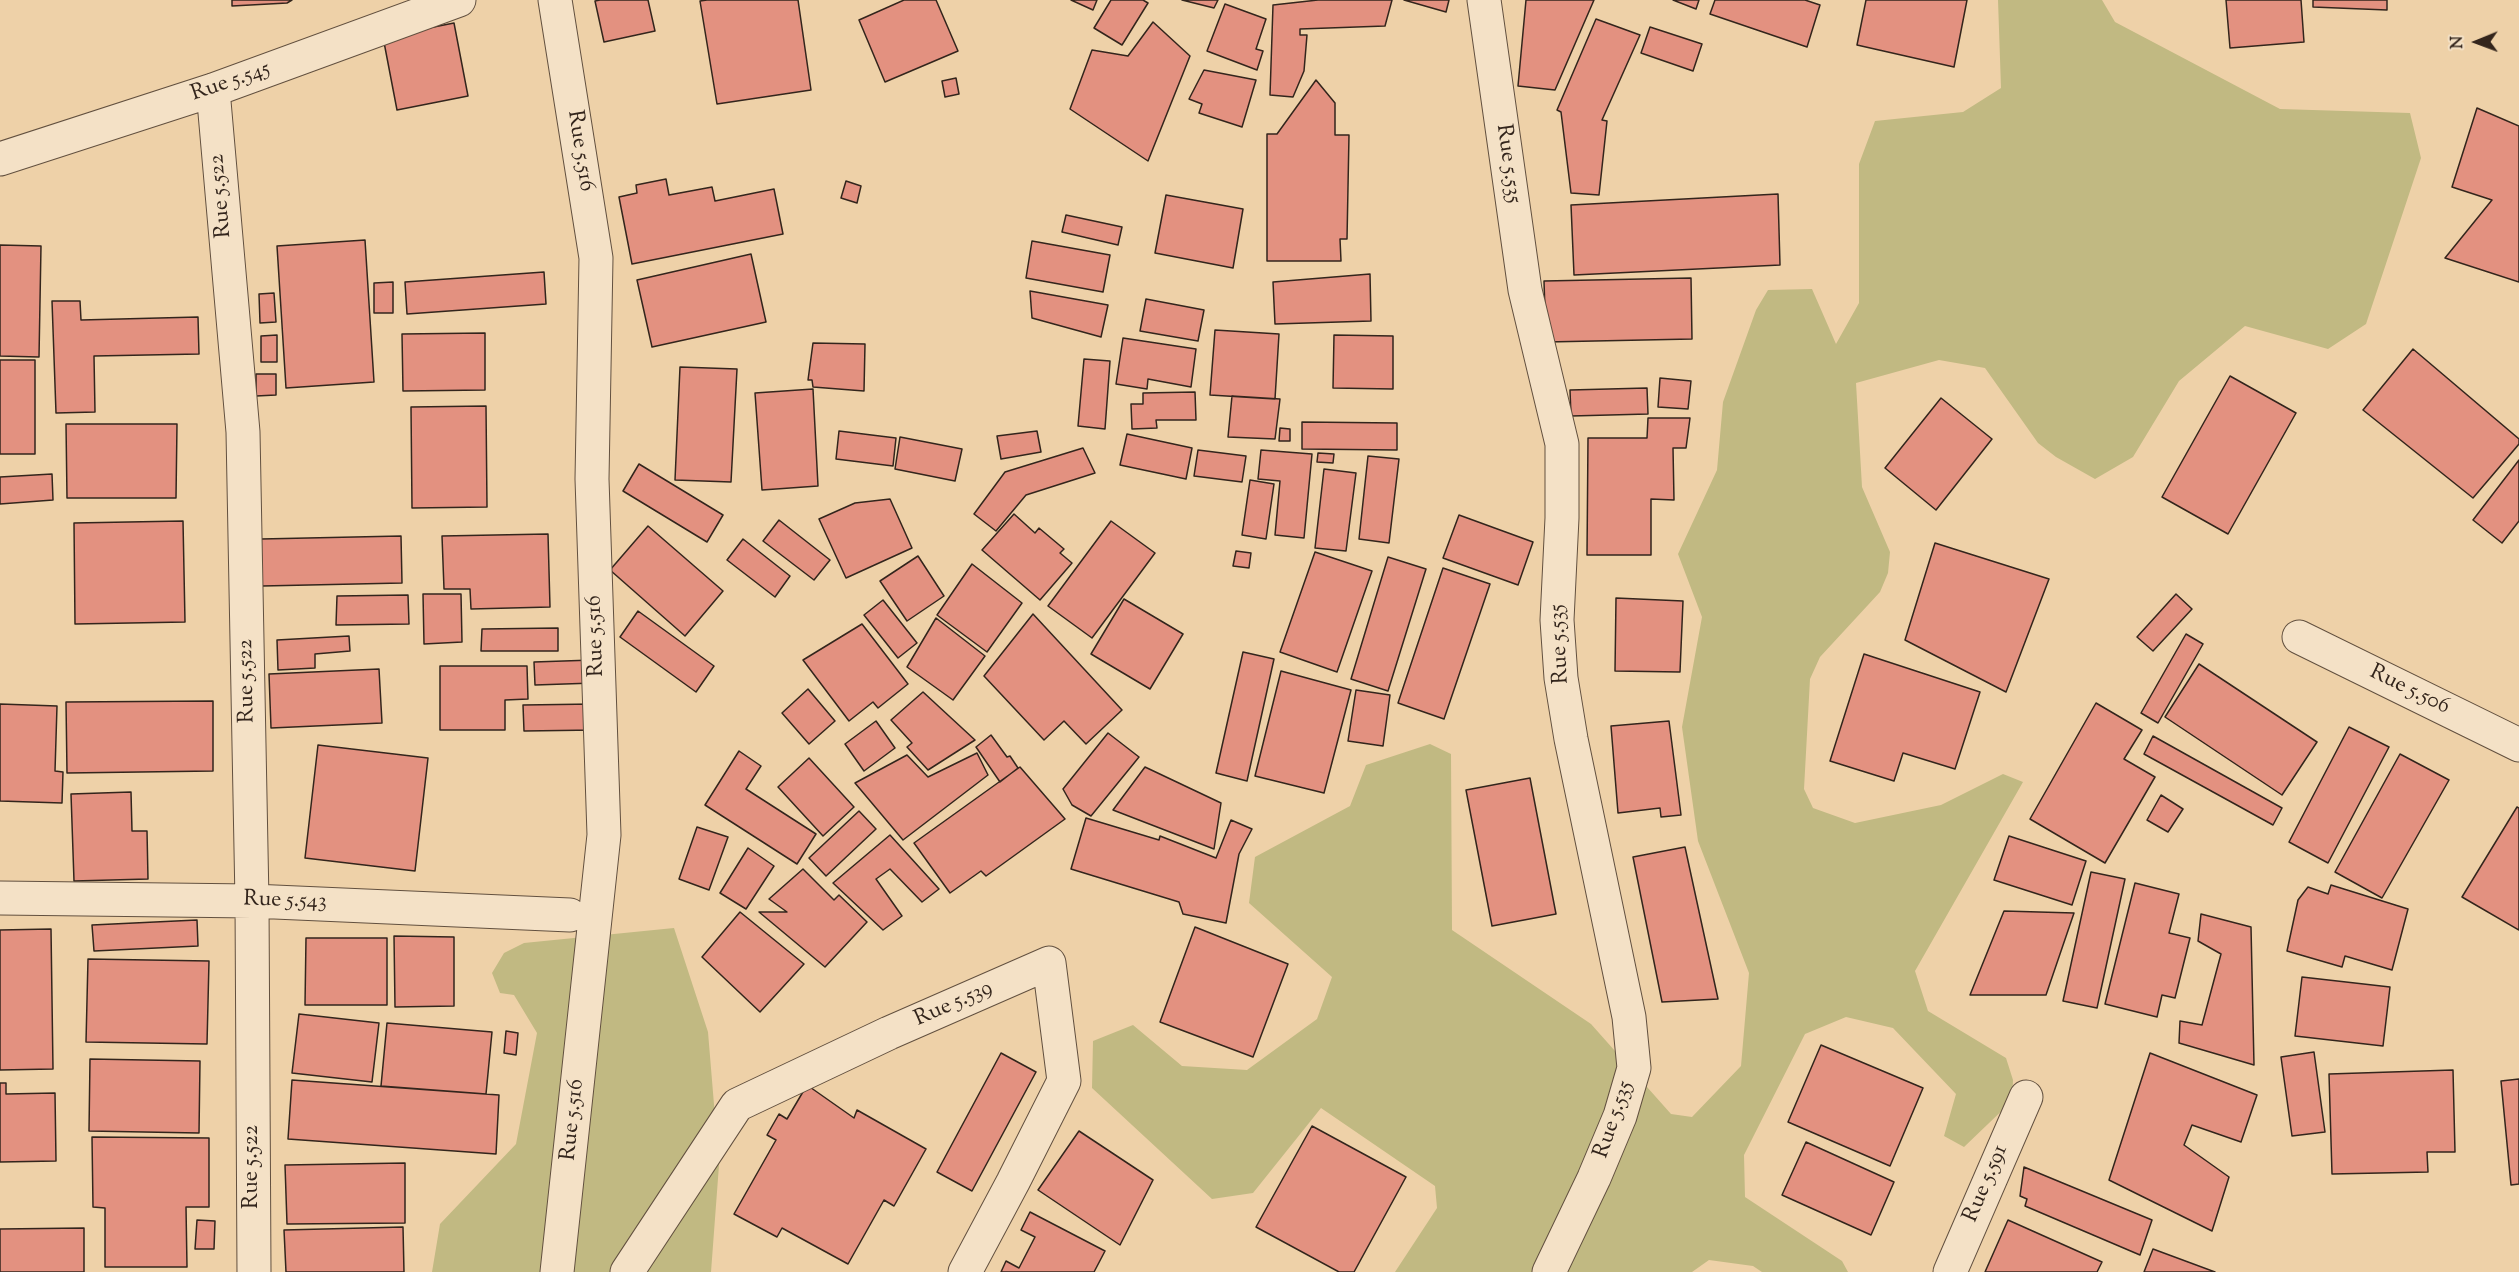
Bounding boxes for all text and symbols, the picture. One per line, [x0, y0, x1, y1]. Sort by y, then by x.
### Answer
north arrow [2447, 12, 2507, 72]
text: N [2447, 36, 2470, 49]
street label: Rue 5.545 [188, 57, 274, 109]
street label: Rue 5.516 [560, 109, 598, 193]
street label: Rue 5.535 [1488, 123, 1526, 205]
street label: Rue 5.522 [205, 153, 239, 239]
street label: Rue 5.516 [582, 595, 612, 677]
street label: Rue 5.535 [1546, 603, 1576, 685]
street label: Rue 5.522 [234, 639, 262, 723]
street label: Rue 5.506 [2365, 660, 2453, 722]
street label: Rue 5.543 [243, 887, 327, 917]
street label: Rue 5.539 [911, 976, 997, 1034]
street label: Rue 5.516 [557, 1078, 591, 1162]
street label: Rue 5.535 [1590, 1078, 1640, 1162]
street label: Rue 5.522 [240, 1125, 266, 1209]
street label: Rue 5.591 [1959, 1141, 2015, 1227]

